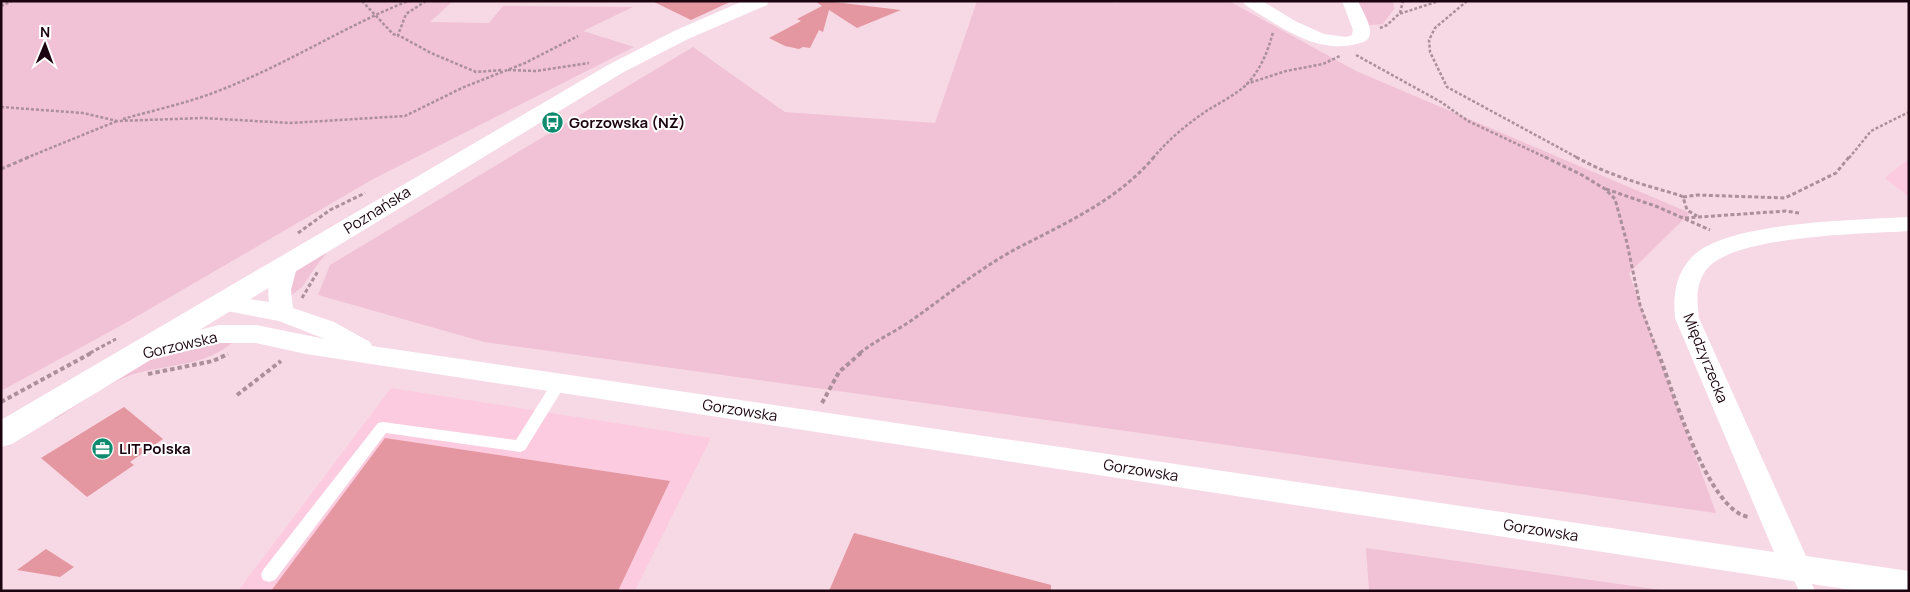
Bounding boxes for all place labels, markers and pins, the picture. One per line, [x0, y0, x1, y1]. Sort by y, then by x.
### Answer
bus stop icon: Gorzowska (NŻ) [541, 110, 565, 134]
place label: Gorzowska (NŻ) [569, 112, 686, 133]
office icon: LIT Polska [91, 436, 115, 460]
place label: LIT Polska [119, 438, 191, 459]

